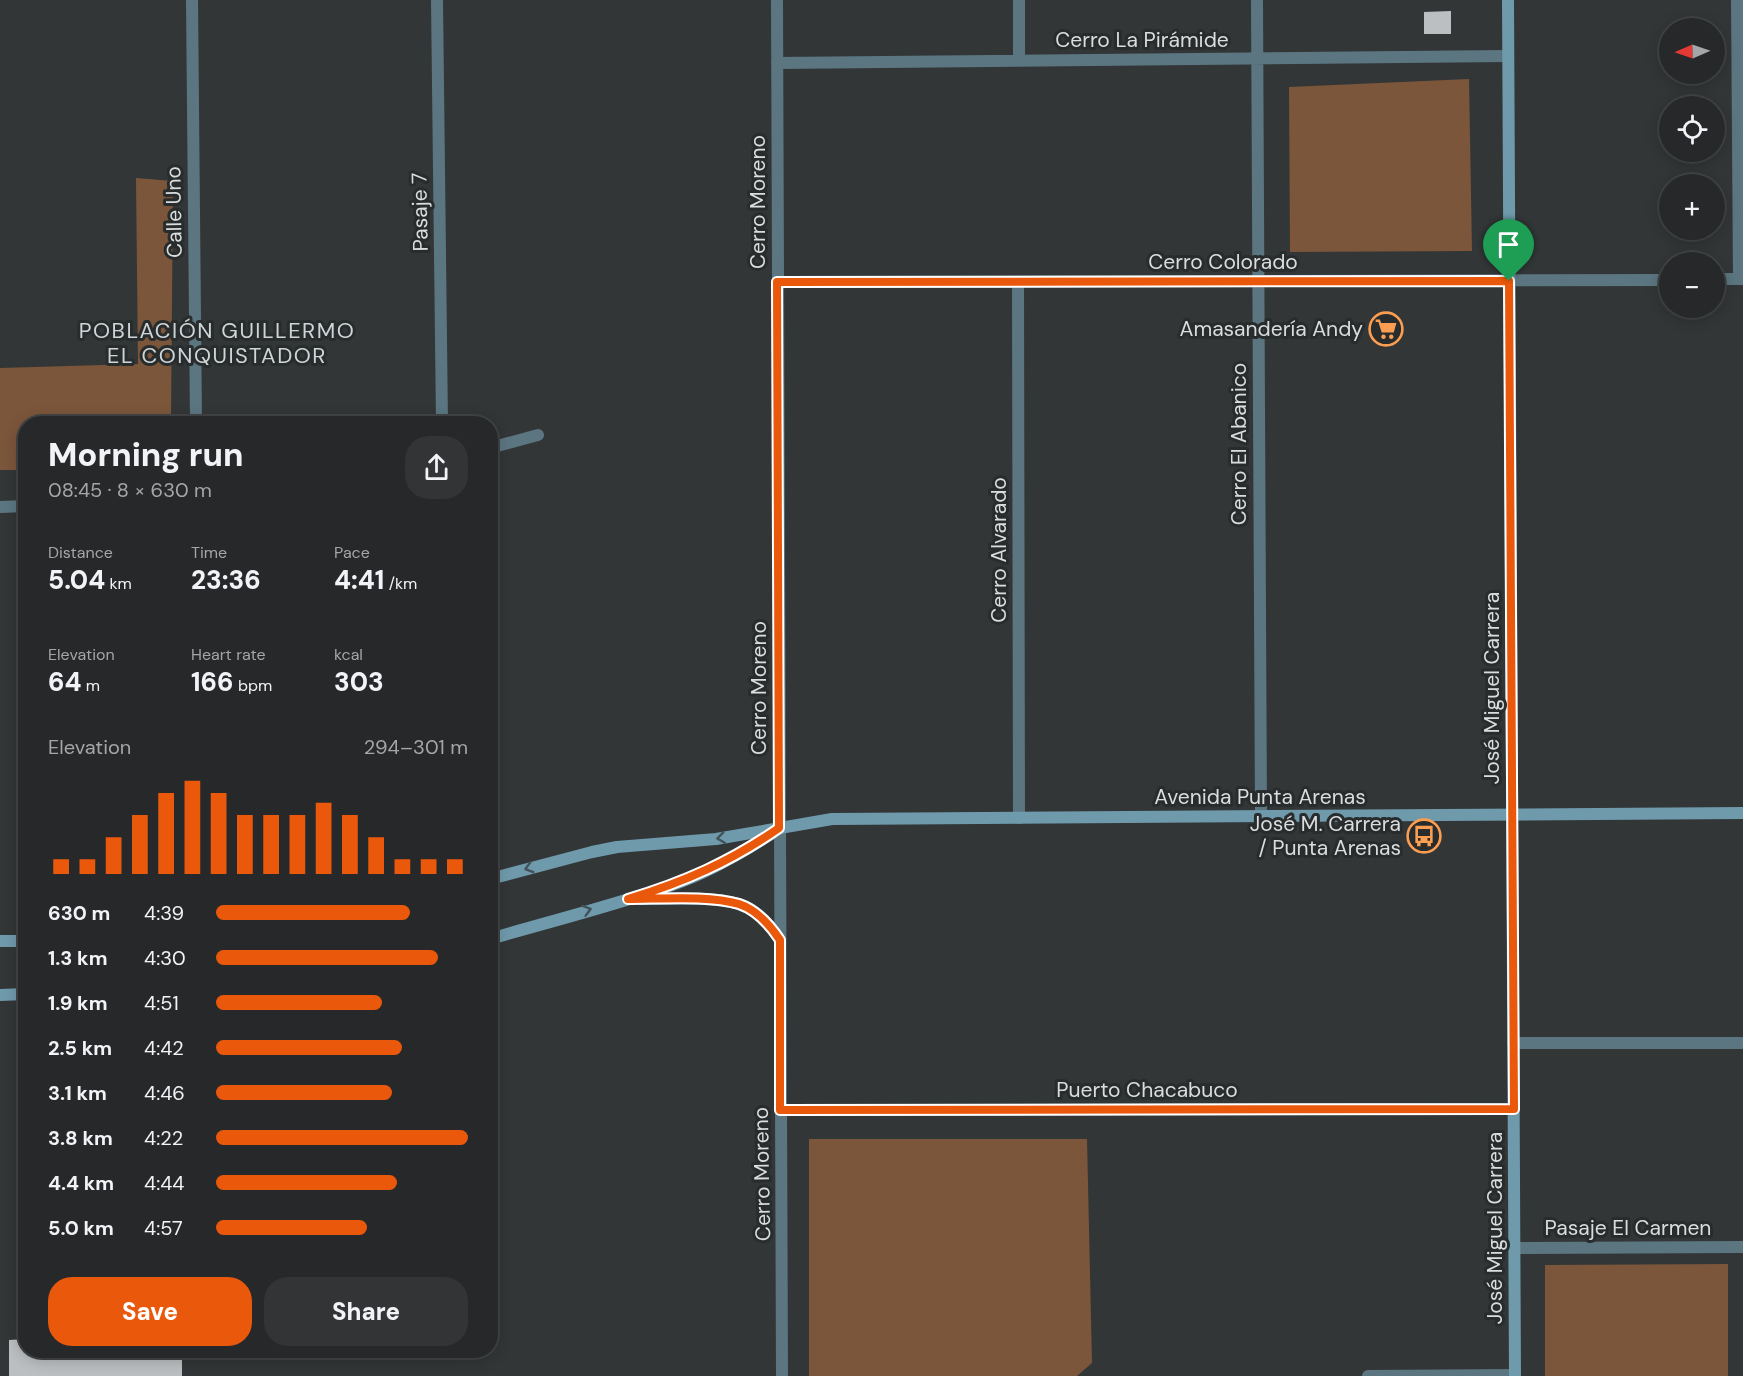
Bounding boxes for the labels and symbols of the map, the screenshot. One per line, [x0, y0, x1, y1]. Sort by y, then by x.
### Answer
north arrow [1659, 18, 1725, 84]
street label: Cerro La Pirámide [1055, 26, 1229, 54]
street label: Cerro Moreno [744, 135, 772, 269]
street label: Calle Uno [159, 166, 189, 258]
street label: Pasaje 7 [405, 172, 435, 252]
pin [1483, 219, 1534, 281]
street label: Cerro Colorado [1148, 248, 1298, 276]
supermarket icon: Amasandería Andy [1368, 311, 1404, 347]
place label: Amasandería Andy [1180, 315, 1363, 343]
district label: POBLACIÓN GUILLERMO EL CONQUISTADOR [79, 316, 355, 370]
street label: Cerro El Abanico [1225, 363, 1253, 525]
street label: Cerro Alvarado [985, 477, 1013, 623]
street label: José Miguel Carrera [1478, 592, 1506, 784]
street label: Cerro Moreno [745, 621, 773, 755]
street label: Avenida Punta Arenas [1154, 783, 1366, 811]
place label: José M. Carrera / Punta Arenas [1250, 810, 1401, 862]
bus stop icon: José M. Carrera / Punta Arenas [1406, 818, 1442, 854]
one-way arrow [716, 831, 726, 843]
one-way arrow [524, 860, 534, 873]
one-way arrow [582, 905, 592, 918]
street label: Puerto Chacabuco [1056, 1076, 1238, 1104]
street label: Cerro Moreno [747, 1107, 777, 1241]
street label: José Miguel Carrera [1481, 1132, 1509, 1324]
street label: Pasaje El Carmen [1545, 1214, 1711, 1242]

